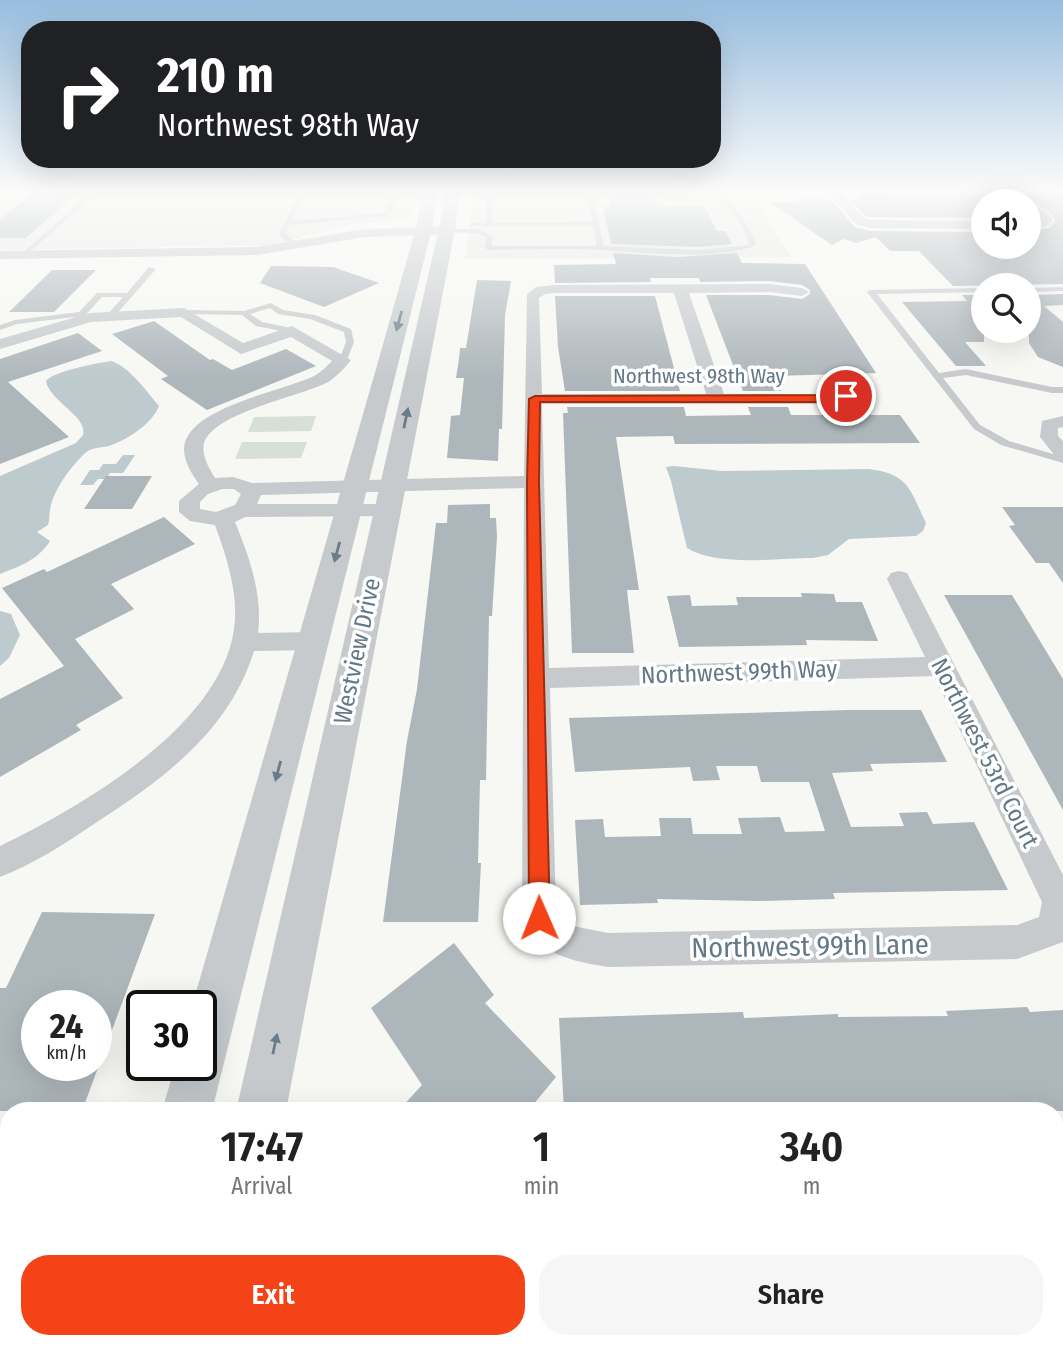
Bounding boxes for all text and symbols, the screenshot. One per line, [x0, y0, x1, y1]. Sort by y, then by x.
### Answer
text: 210 m [157, 46, 274, 105]
icon: right [42, 49, 133, 140]
text: Northwest 98th Way [157, 106, 419, 144]
map controls [971, 189, 1041, 343]
button: sound [971, 189, 1041, 259]
button: search [971, 273, 1041, 343]
one-way arrow [393, 311, 404, 333]
street label: Northwest 98th Way [613, 363, 786, 389]
pin [816, 366, 876, 426]
icon: arrive [827, 377, 865, 415]
one-way arrow [401, 407, 412, 429]
one-way arrow [331, 541, 342, 563]
street label: Westview Drive [328, 576, 386, 726]
street label: Northwest 53rd Court [925, 654, 1045, 852]
street label: Northwest 99th Way [640, 655, 838, 689]
one-way arrow [272, 761, 283, 783]
position arrow [502, 881, 576, 955]
street label: Northwest 99th Lane [691, 927, 929, 965]
speed limit sign: 30 [126, 990, 217, 1081]
text: 24 [50, 1005, 83, 1047]
one-way arrow [269, 1033, 280, 1055]
text: km/h [46, 1042, 87, 1064]
text: 17:47 [221, 1122, 303, 1172]
text: 1 [533, 1122, 550, 1172]
text: 340 [780, 1122, 843, 1172]
text: Arrival [231, 1172, 292, 1200]
text: min [524, 1172, 559, 1200]
text: m [803, 1172, 820, 1200]
button: Exit [21, 1255, 525, 1335]
button: Share [539, 1255, 1043, 1335]

